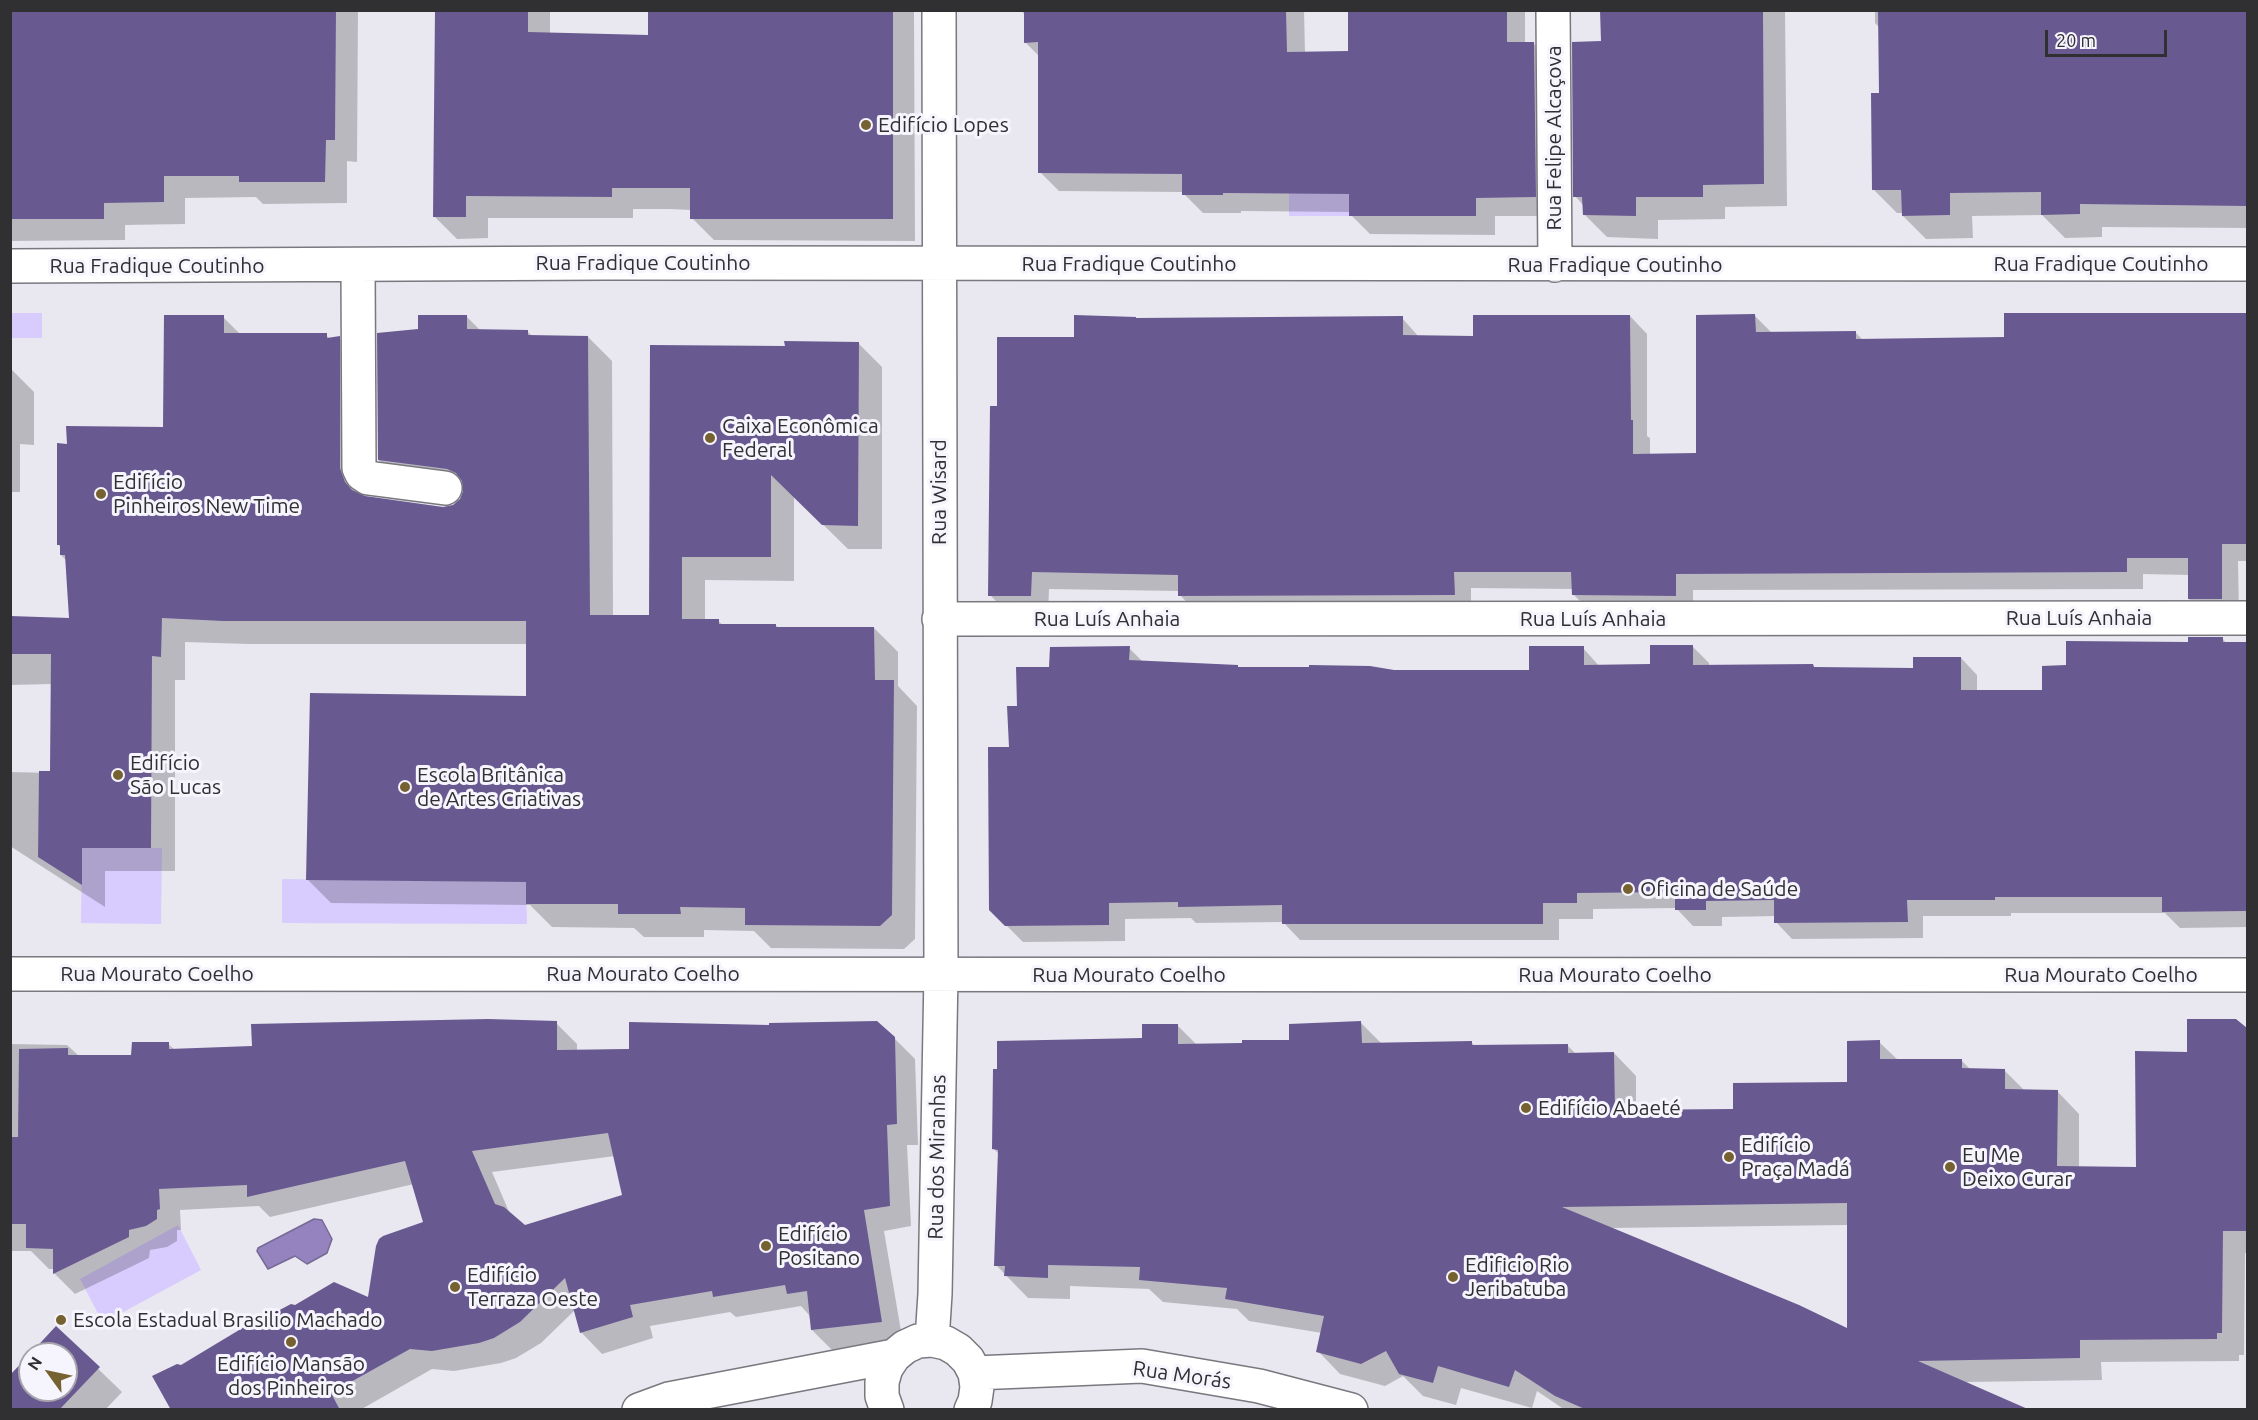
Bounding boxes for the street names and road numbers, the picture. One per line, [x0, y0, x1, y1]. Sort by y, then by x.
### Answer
street label: Rua Felipe Alcaçova [1541, 45, 1567, 231]
street label: Rua Fradique Coutinho [536, 250, 750, 276]
street label: Rua Fradique Coutinho [1022, 251, 1236, 277]
street label: Rua Fradique Coutinho [1994, 251, 2208, 277]
street label: Rua Fradique Coutinho [1508, 252, 1722, 278]
street label: Rua Fradique Coutinho [50, 253, 264, 279]
street label: Rua Wisard [926, 439, 952, 545]
street label: Rua Luís Anhaia [2006, 605, 2152, 631]
street label: Rua Luís Anhaia [1034, 606, 1180, 632]
street label: Rua Luís Anhaia [1520, 606, 1666, 632]
street label: Rua Mourato Coelho [60, 961, 254, 987]
street label: Rua Mourato Coelho [546, 961, 740, 987]
street label: Rua Mourato Coelho [1032, 962, 1226, 988]
street label: Rua Mourato Coelho [1518, 962, 1712, 988]
street label: Rua Mourato Coelho [2004, 962, 2198, 988]
street label: Rua dos Miranhas [923, 1074, 951, 1240]
street label: Rua Morás [1131, 1356, 1233, 1394]

